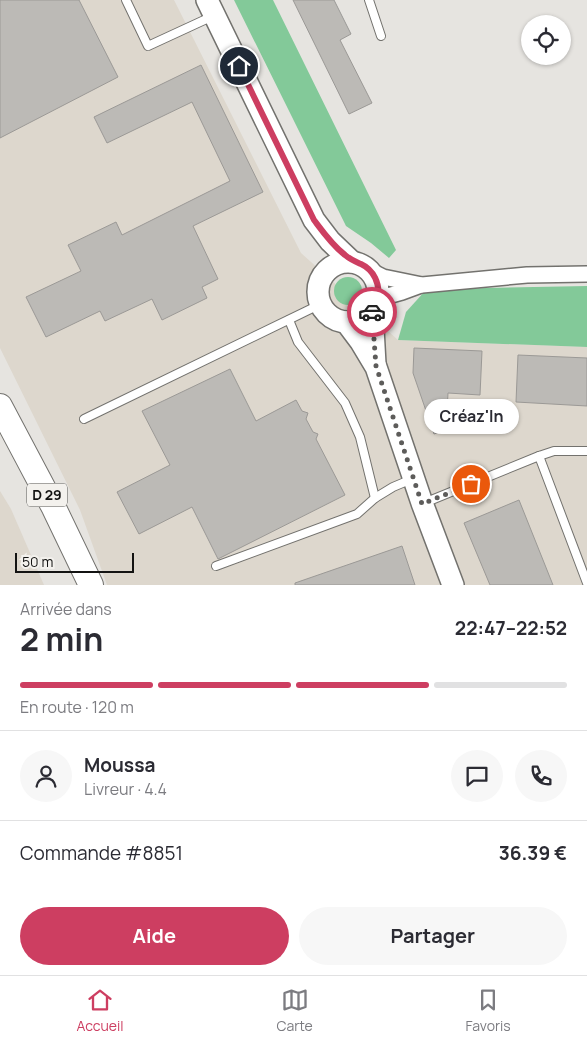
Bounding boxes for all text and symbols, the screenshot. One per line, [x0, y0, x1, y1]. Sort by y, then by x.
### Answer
map controls [521, 15, 571, 65]
button: locate [521, 15, 571, 65]
pin [218, 45, 260, 87]
icon: home [225, 52, 253, 80]
courier [347, 287, 397, 337]
icon: car [358, 298, 386, 326]
callout: Créaz'In [424, 399, 518, 434]
text: Créaz'In [439, 405, 504, 427]
pin [450, 463, 492, 505]
icon: bag [457, 470, 485, 498]
road number: D 29 [27, 484, 67, 506]
scale bar [15, 550, 134, 573]
text: 50 m [22, 552, 53, 571]
text: Arrivée dans [20, 598, 112, 620]
text: 22:47–22:52 [455, 615, 567, 641]
text: 2 min [20, 617, 103, 661]
text: En route · 120 m [20, 696, 134, 718]
button: person [20, 750, 72, 802]
button: chat [451, 750, 503, 802]
button: phone [515, 750, 567, 802]
text: Moussa [84, 752, 155, 778]
text: Livreur · 4.4 [84, 778, 167, 800]
text: Commande #8851 [20, 840, 183, 866]
text: 36.39 € [499, 840, 567, 866]
button: Aide [20, 907, 289, 965]
button: Partager [299, 907, 567, 965]
tab: Accueil [76, 986, 124, 1035]
tab: Carte [276, 986, 313, 1035]
tab: Favoris [466, 986, 511, 1035]

